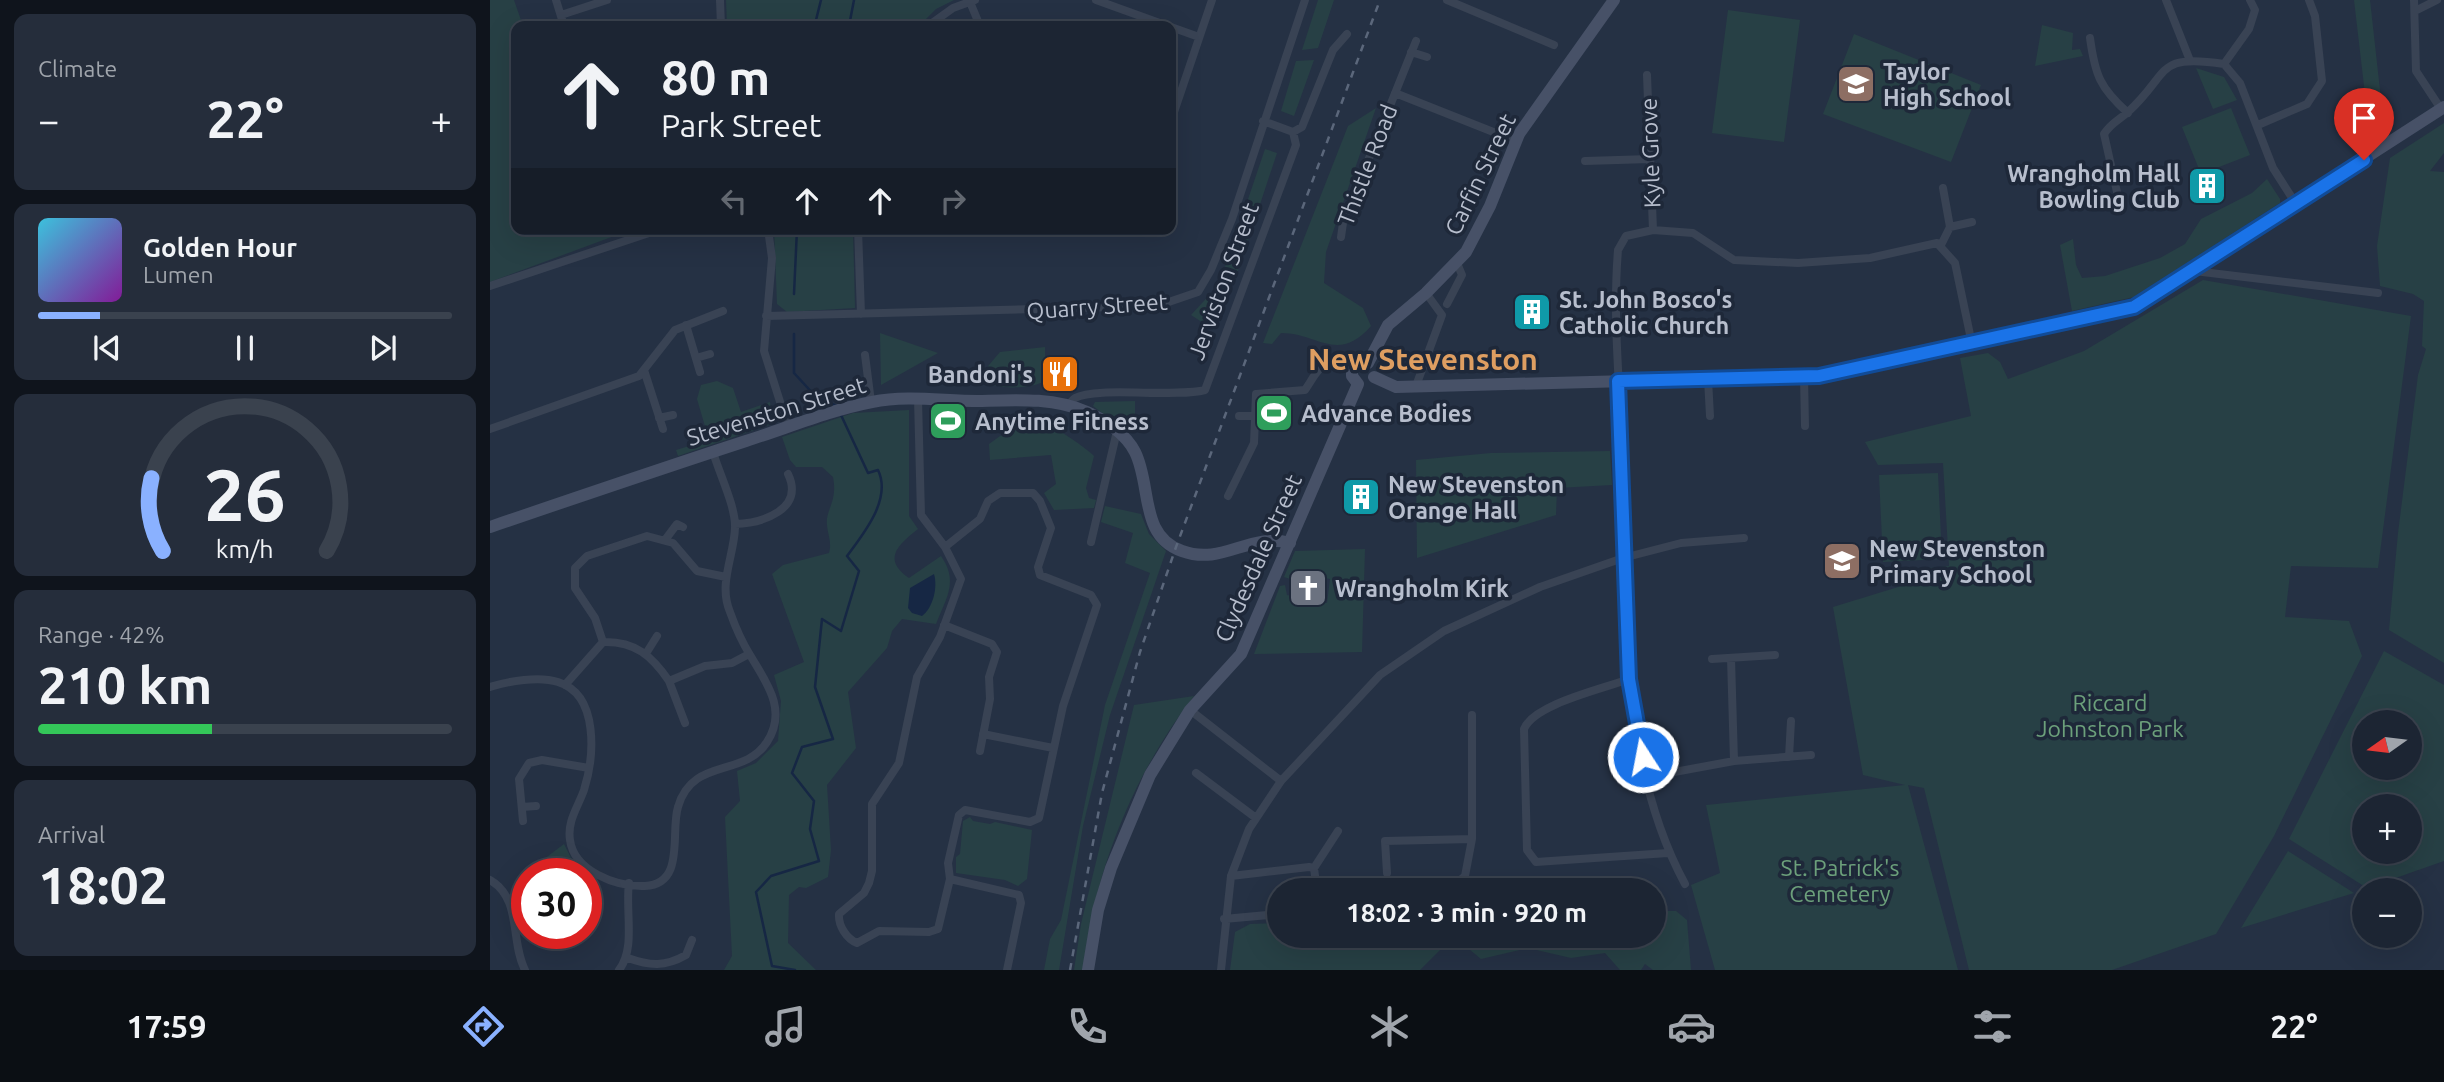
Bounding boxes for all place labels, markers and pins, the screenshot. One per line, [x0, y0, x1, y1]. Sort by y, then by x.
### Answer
place label: Taylor High School [1883, 59, 2011, 110]
school or university icon: Taylor High School [1835, 63, 1877, 105]
pin [2334, 88, 2394, 160]
place label: Wrangholm Hall Bowling Club [2007, 161, 2180, 212]
building icon: Wrangholm Hall Bowling Club [2186, 165, 2228, 207]
place label: St. John Bosco's Catholic Church [1559, 287, 1732, 338]
building icon: St. John Bosco's Catholic Church [1511, 291, 1553, 333]
restaurant icon: Bandoni's [1039, 353, 1081, 395]
place label: Bandoni's [928, 362, 1033, 387]
sports icon: Advance Bodies [1253, 392, 1295, 434]
sports icon: Anytime Fitness [927, 400, 969, 442]
place label: Advance Bodies [1301, 401, 1472, 426]
place label: Anytime Fitness [975, 409, 1149, 434]
place label: New Stevenston Orange Hall [1388, 472, 1564, 523]
building icon: New Stevenston Orange Hall [1340, 476, 1382, 518]
place label: New Stevenston Primary School [1869, 536, 2045, 587]
school or university icon: New Stevenston Primary School [1821, 540, 1863, 582]
church icon: Wrangholm Kirk [1287, 567, 1329, 609]
place label: Wrangholm Kirk [1335, 576, 1509, 601]

